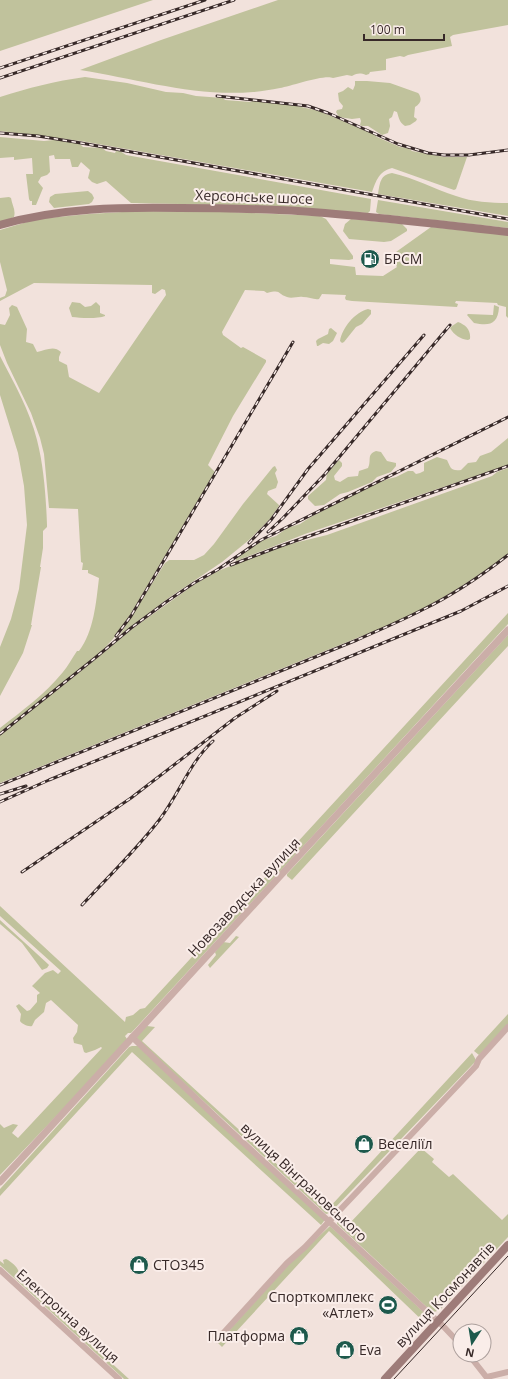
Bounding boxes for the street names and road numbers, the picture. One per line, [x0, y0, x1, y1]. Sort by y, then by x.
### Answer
street label: Херсонське шосе [195, 185, 313, 208]
street label: Новозаводська вулиця [183, 833, 304, 960]
street label: вулиця Вінграновського [237, 1118, 372, 1245]
street label: вулиця Космонавтів [391, 1238, 498, 1351]
street label: Електронна вулиця [13, 1264, 124, 1367]

